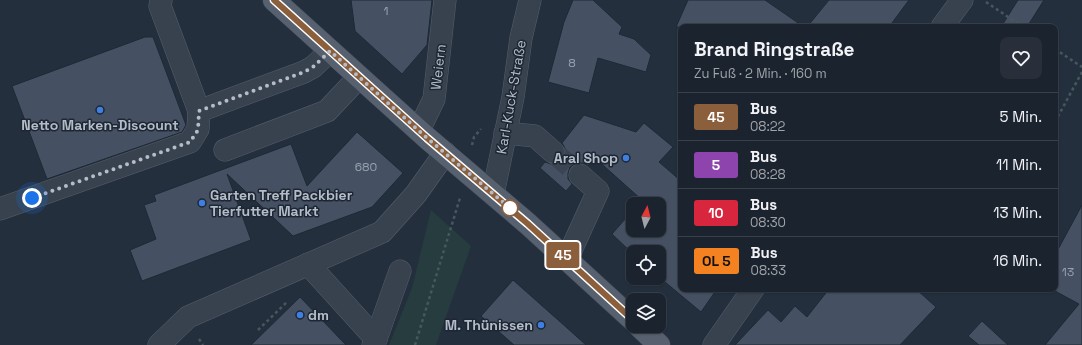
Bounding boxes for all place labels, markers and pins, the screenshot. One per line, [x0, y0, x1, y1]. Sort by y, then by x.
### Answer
marker: Netto Marken-Discount [95, 105, 105, 115]
place label: Netto Marken-Discount [21, 116, 179, 134]
place label: Aral Shop [554, 149, 618, 167]
marker: Aral Shop [621, 153, 631, 163]
place label: Garten Treff Packbier Tierfutter Markt [210, 186, 353, 220]
marker: Garten Treff Packbier Tierfutter Markt [197, 198, 207, 208]
unlabelled marker [501, 199, 519, 217]
place label: dm [308, 306, 329, 324]
marker: dm [295, 310, 305, 320]
place label: M. Thünissen [445, 316, 533, 334]
marker: M. Thünissen [536, 320, 546, 330]

